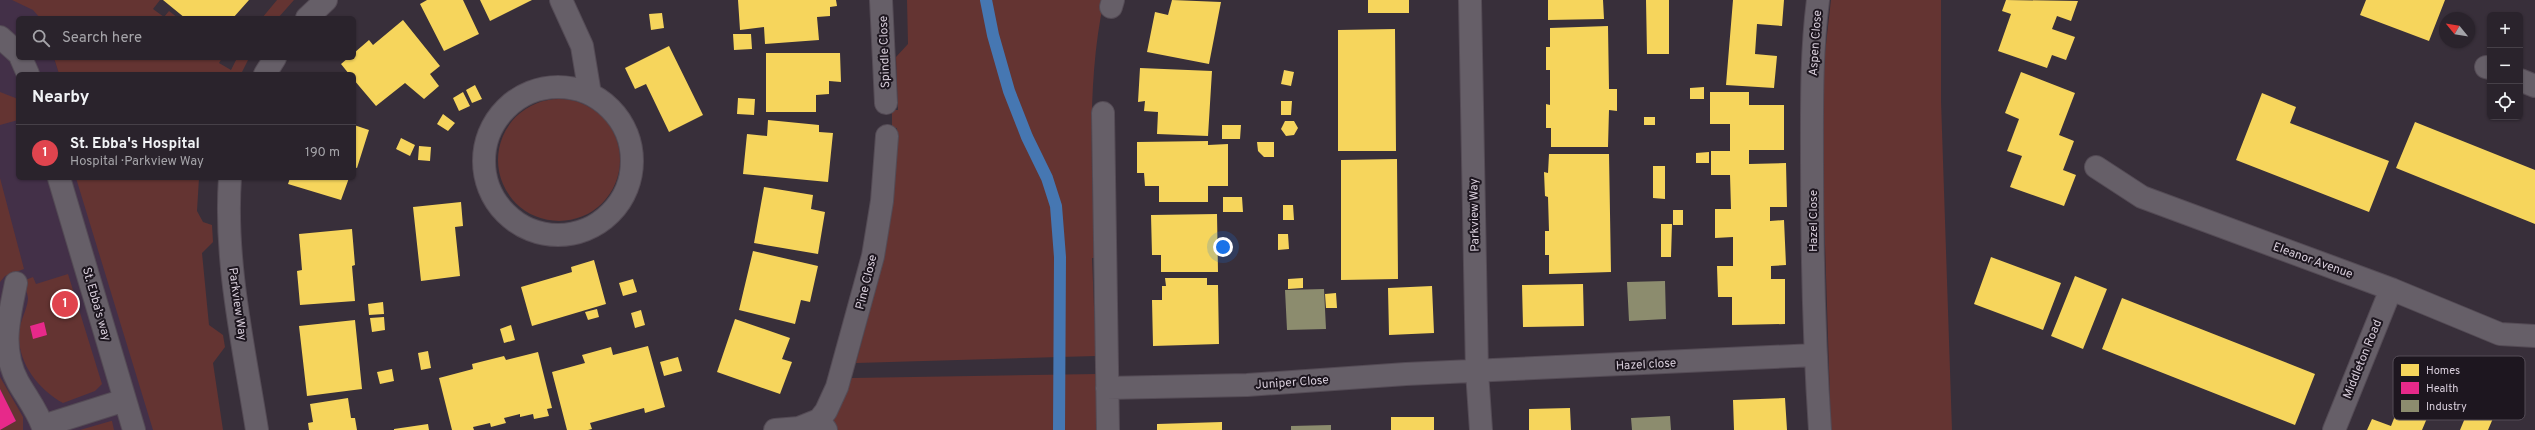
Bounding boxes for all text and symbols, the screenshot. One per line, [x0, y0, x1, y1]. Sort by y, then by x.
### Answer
street label: Aspen Close [1806, 9, 1826, 77]
north arrow [2439, 12, 2475, 48]
map controls [2487, 12, 2523, 120]
button: + [2487, 12, 2523, 48]
street label: Spindle Close [876, 15, 894, 89]
search box [16, 16, 356, 60]
icon: search [30, 27, 52, 49]
text: Search here [62, 29, 142, 48]
button: − [2487, 48, 2523, 84]
button: locate [2487, 84, 2523, 120]
text: Nearby [32, 87, 89, 109]
text: St. Ebba's Hospital [70, 135, 200, 154]
text: 1 [42, 145, 48, 161]
text: 190 m [305, 145, 340, 161]
text: Hospital · Parkview Way [70, 154, 204, 170]
street label: Parkview Way [1466, 178, 1484, 252]
street label: Hazel Close [1806, 190, 1822, 252]
your location [1213, 237, 1233, 257]
street label: Eleanor Avenue [2270, 239, 2355, 283]
street label: Pine Close [852, 253, 882, 311]
street label: St. Ebba's way [78, 265, 114, 343]
street label: Parkview Way [224, 267, 250, 342]
pin: 1 [52, 289, 78, 319]
street label: Middleton Road [2340, 317, 2386, 401]
street label: Hazel close [1615, 355, 1677, 375]
legend [2393, 356, 2525, 420]
text: Homes [2426, 364, 2460, 378]
street label: Juniper Close [1255, 372, 1329, 394]
text: Health [2426, 382, 2458, 396]
text: Industry [2426, 400, 2467, 414]

